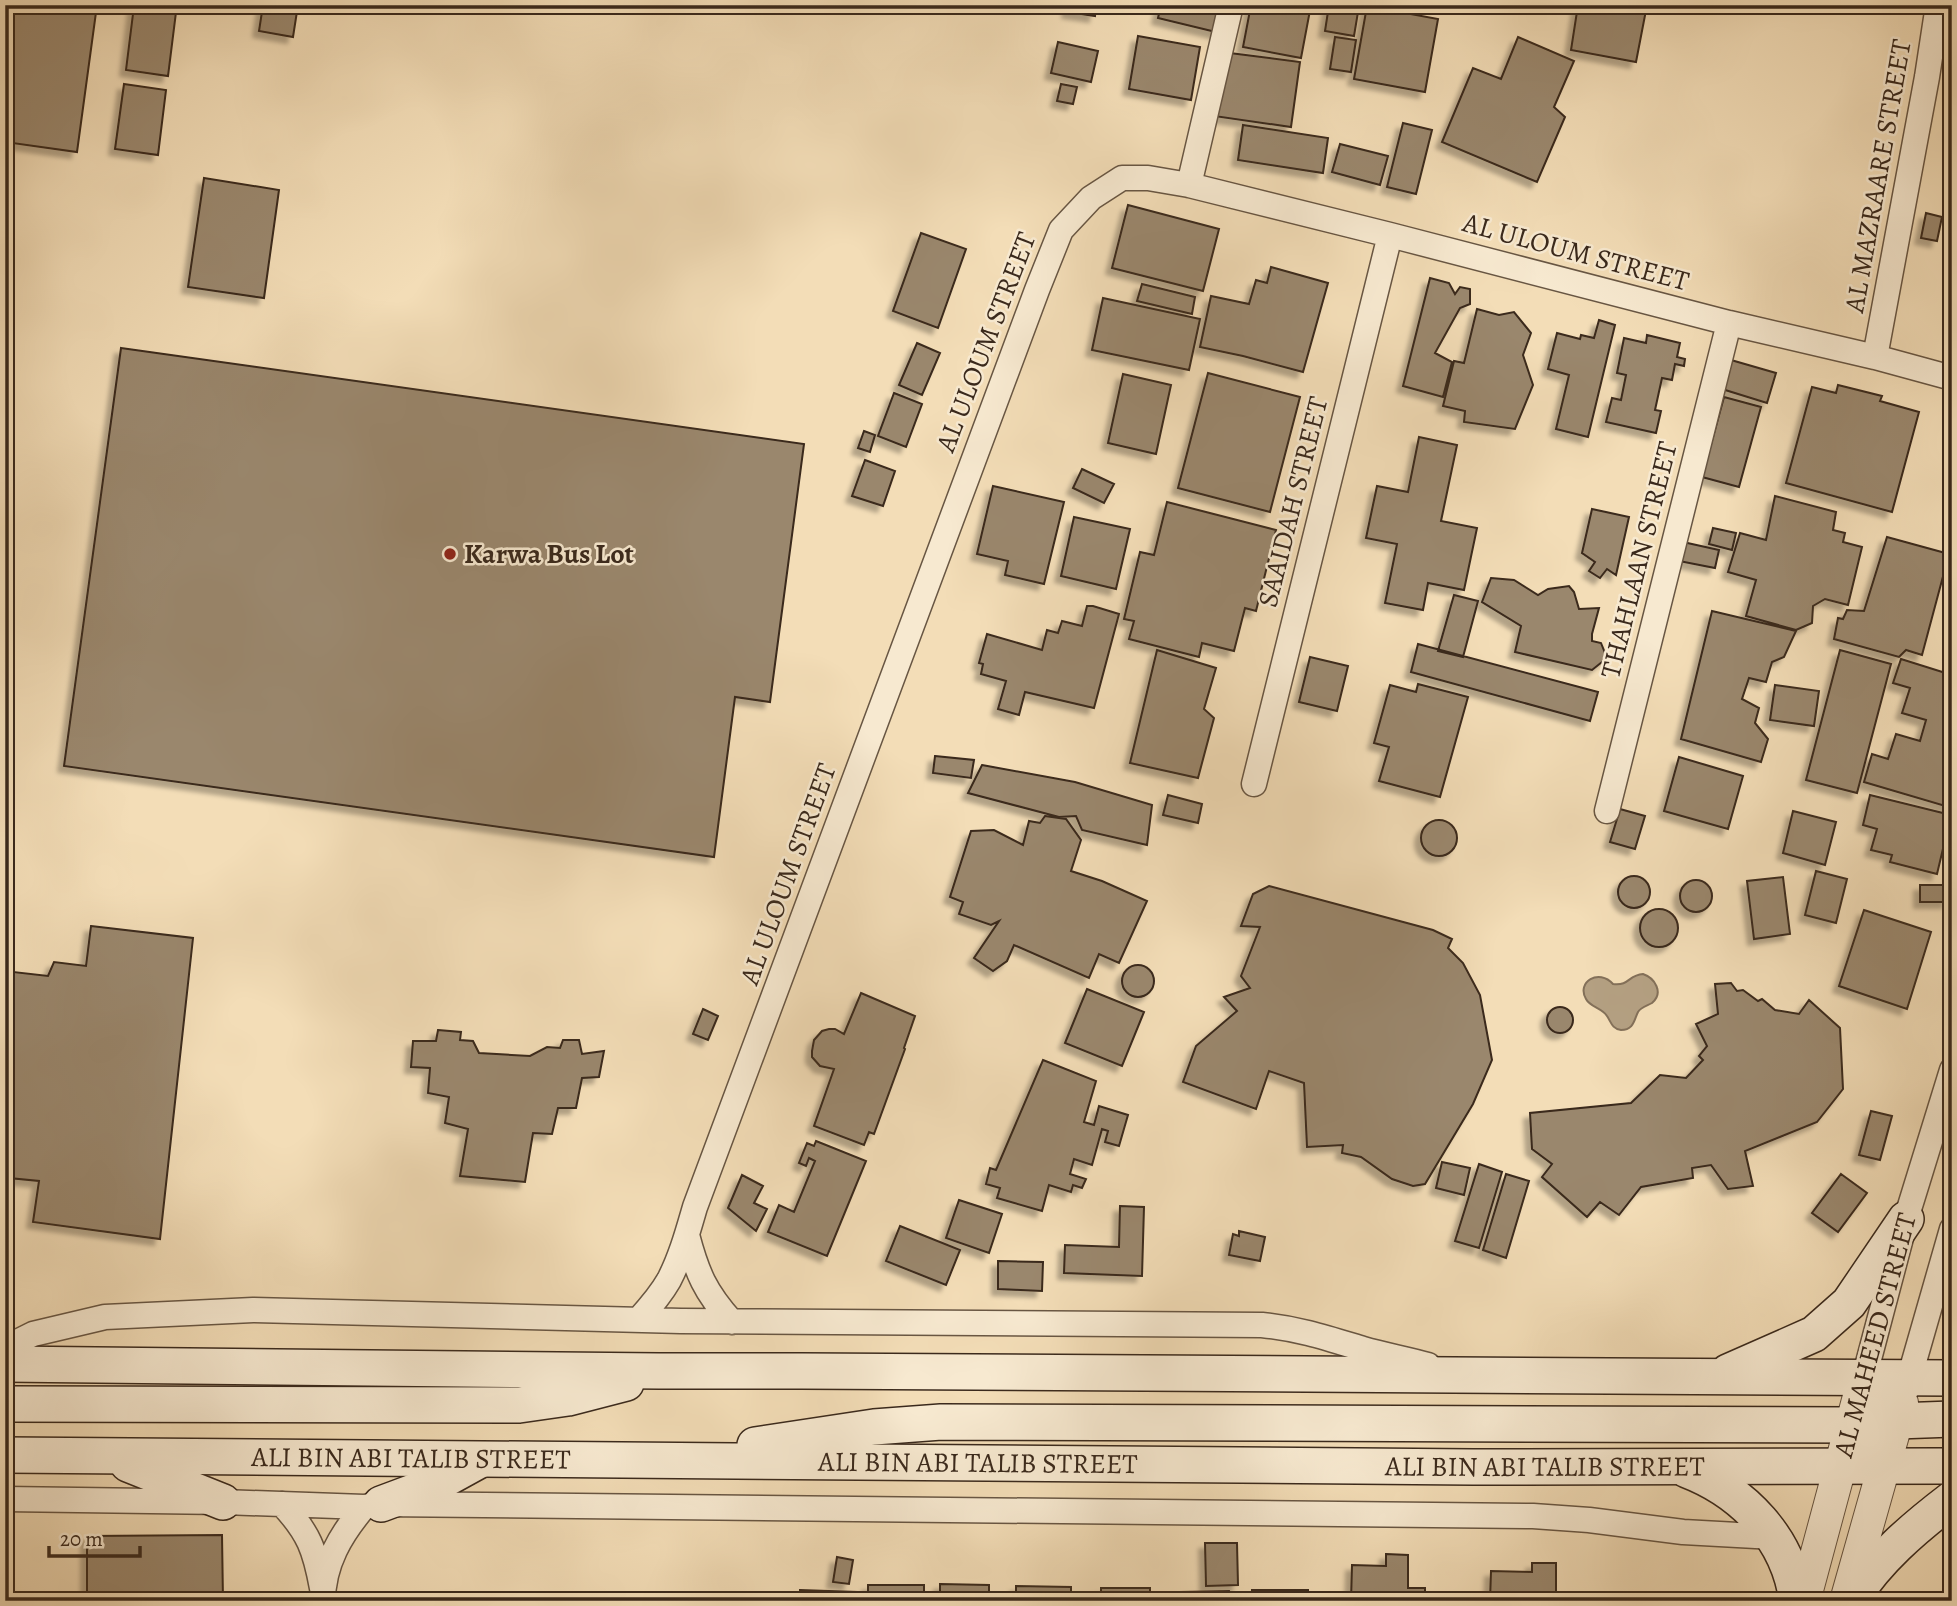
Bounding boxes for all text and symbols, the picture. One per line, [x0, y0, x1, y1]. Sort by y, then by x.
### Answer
street label: AL MAZRAARE STREET [1835, 36, 1921, 317]
street label: AL ULOUM STREET [1458, 203, 1693, 300]
street label: AL ULOUM STREET [926, 227, 1045, 458]
street label: SAAIDAH STREET [1248, 393, 1338, 611]
street label: THAHLAAN STREET [1591, 438, 1687, 682]
place label: Karwa Bus Lot [464, 535, 634, 573]
marker: Karwa Bus Lot [442, 546, 458, 562]
street label: AL ULOUM STREET [730, 758, 846, 991]
street label: AL MAHEED STREET [1824, 1209, 1926, 1462]
street label: ALI BIN ABI TALIB STREET [250, 1438, 571, 1479]
street label: ALI BIN ABI TALIB STREET [817, 1443, 1138, 1483]
street label: ALI BIN ABI TALIB STREET [1384, 1447, 1705, 1486]
scale bar [49, 1515, 140, 1559]
text: 20 m [60, 1525, 103, 1553]

